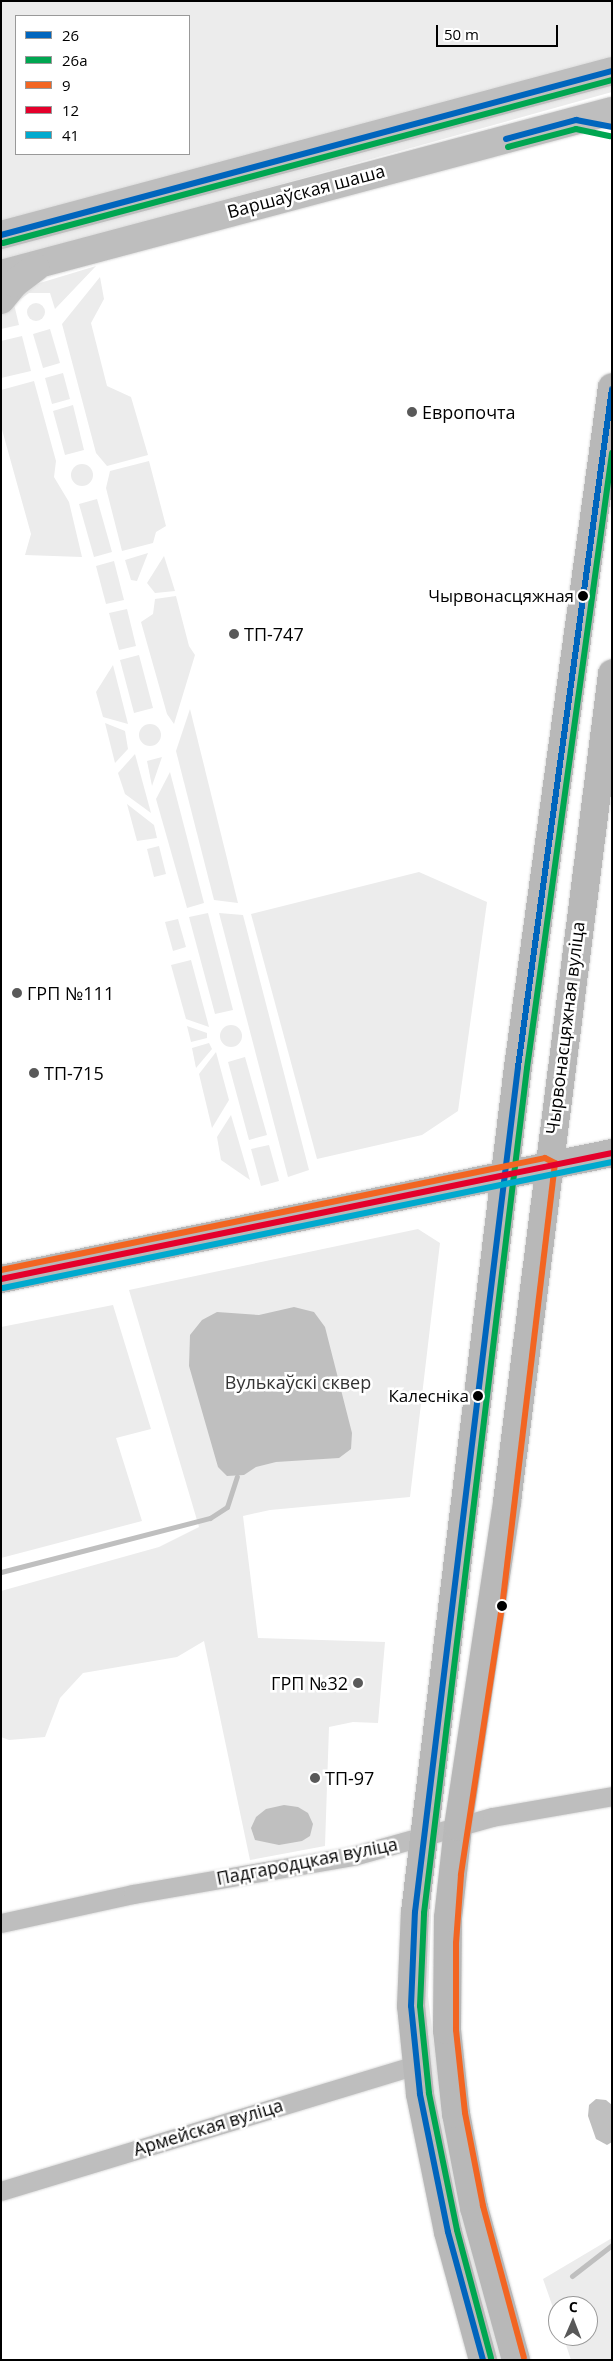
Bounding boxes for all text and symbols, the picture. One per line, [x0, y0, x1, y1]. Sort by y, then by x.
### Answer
legend [15, 15, 190, 155]
scale bar [438, 15, 560, 47]
text: 50 m [444, 24, 479, 44]
text: 26 [62, 25, 79, 45]
text: 26а [62, 50, 88, 70]
text: 9 [62, 75, 71, 95]
text: 12 [62, 100, 79, 120]
text: 41 [62, 125, 79, 145]
street label: Варшаўская шаша [225, 160, 387, 222]
place label: Европочта [422, 401, 516, 423]
marker: Европочта [406, 406, 418, 418]
place label: Чырвонасцяжная [428, 586, 574, 606]
marker: Чырвонасцяжная [578, 591, 588, 601]
place label: ТП-747 [244, 623, 304, 645]
marker: ТП-747 [228, 628, 240, 640]
street label: Чырвонасцяжная вуліца [541, 920, 589, 1136]
place label: ГРП №111 [27, 982, 114, 1004]
marker: ГРП №111 [11, 987, 23, 999]
place label: ТП-715 [44, 1062, 104, 1084]
marker: ТП-715 [28, 1067, 40, 1079]
park label: Вулькаўскі сквер [225, 1371, 371, 1393]
place label: Калесніка [388, 1386, 469, 1406]
marker: Калесніка [473, 1391, 483, 1401]
unlabelled marker [497, 1601, 507, 1611]
place label: ГРП №32 [271, 1672, 348, 1694]
marker: ГРП №32 [352, 1677, 364, 1689]
place label: ТП-97 [325, 1767, 374, 1789]
marker: ТП-97 [309, 1772, 321, 1784]
street label: Падгародцкая вуліца [215, 1833, 399, 1889]
street label: Армейская вуліца [131, 2094, 285, 2160]
north arrow [548, 2296, 598, 2346]
text: С [569, 2297, 578, 2316]

